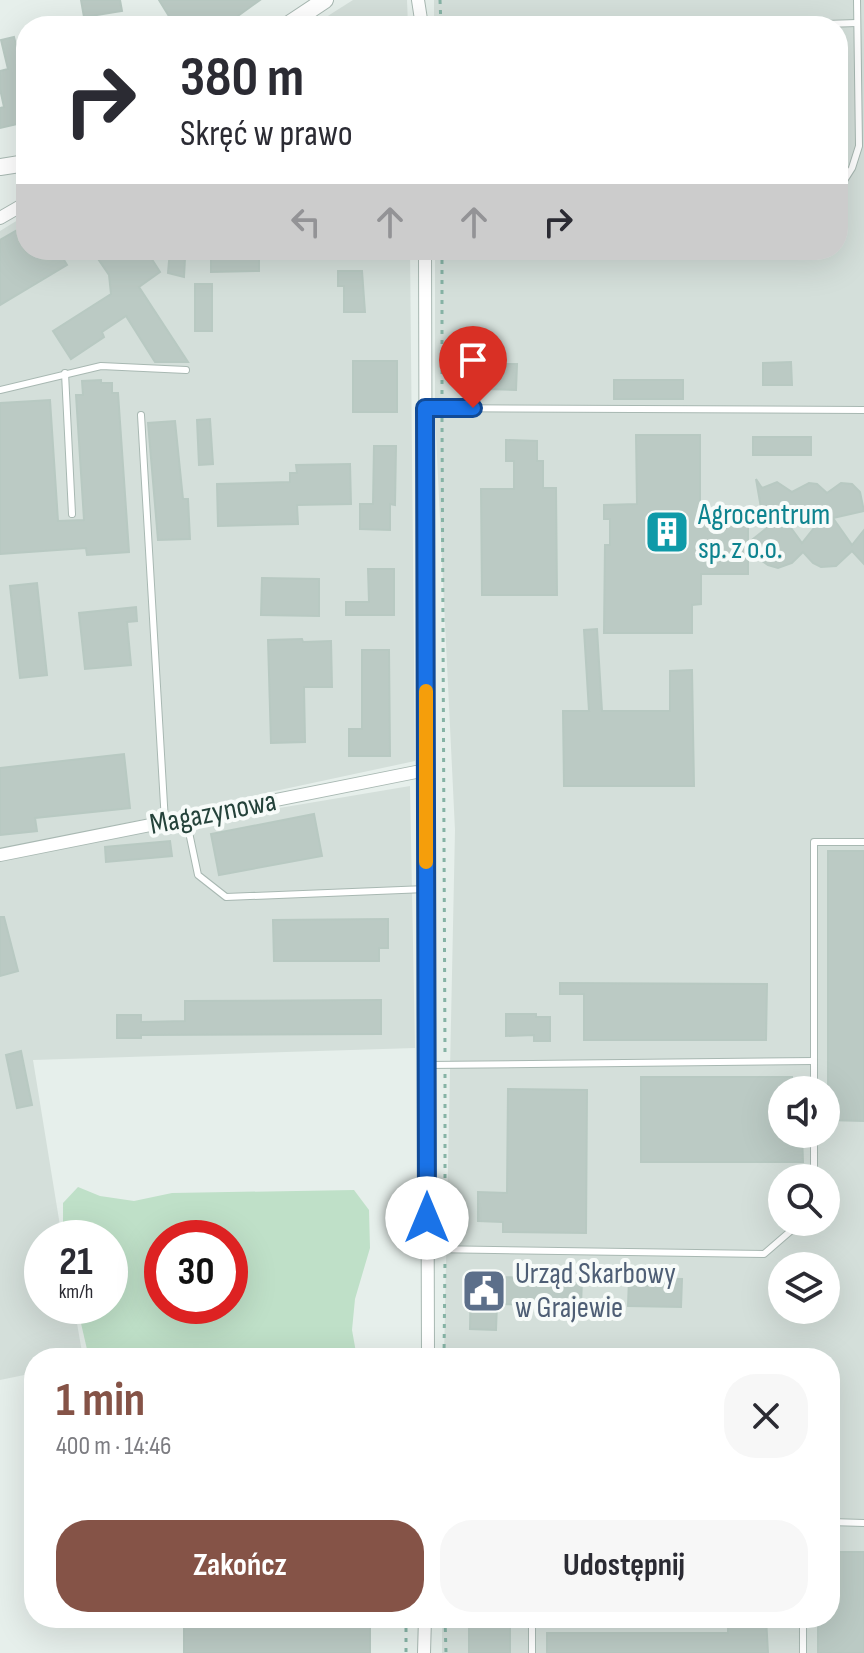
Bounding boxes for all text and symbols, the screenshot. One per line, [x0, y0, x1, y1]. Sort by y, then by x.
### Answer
text: 380 m [180, 45, 304, 112]
icon: right [48, 48, 152, 152]
text: Skręć w prawo [180, 113, 353, 156]
icon: left [284, 200, 328, 244]
icon: ahead [368, 200, 412, 244]
icon: ahead [452, 200, 496, 244]
icon: right [536, 200, 580, 244]
pin [439, 326, 507, 408]
icon: arrive [451, 338, 495, 382]
place label: Agrocentrum sp. z o.o. [697, 497, 830, 567]
building icon: Agrocentrum sp. z o.o. [643, 508, 691, 556]
street label: Magazynowa [147, 783, 279, 843]
map controls [768, 1076, 840, 1324]
button: sound [768, 1076, 840, 1148]
button: search [768, 1164, 840, 1236]
position arrow [385, 1176, 469, 1260]
speed limit sign: 30 [144, 1220, 248, 1324]
text: 21 [59, 1238, 93, 1286]
button: layers [768, 1252, 840, 1324]
place label: Urząd Skarbowy w Grajewie [515, 1256, 676, 1326]
public building icon: Urząd Skarbowy w Grajewie [460, 1267, 508, 1315]
text: km/h [59, 1280, 93, 1304]
text: 1 min [56, 1372, 145, 1429]
button: close [724, 1374, 808, 1458]
text: 400 m · 14:46 [56, 1431, 171, 1462]
button: Zakończ [56, 1520, 424, 1612]
button: Udostępnij [440, 1520, 808, 1612]

